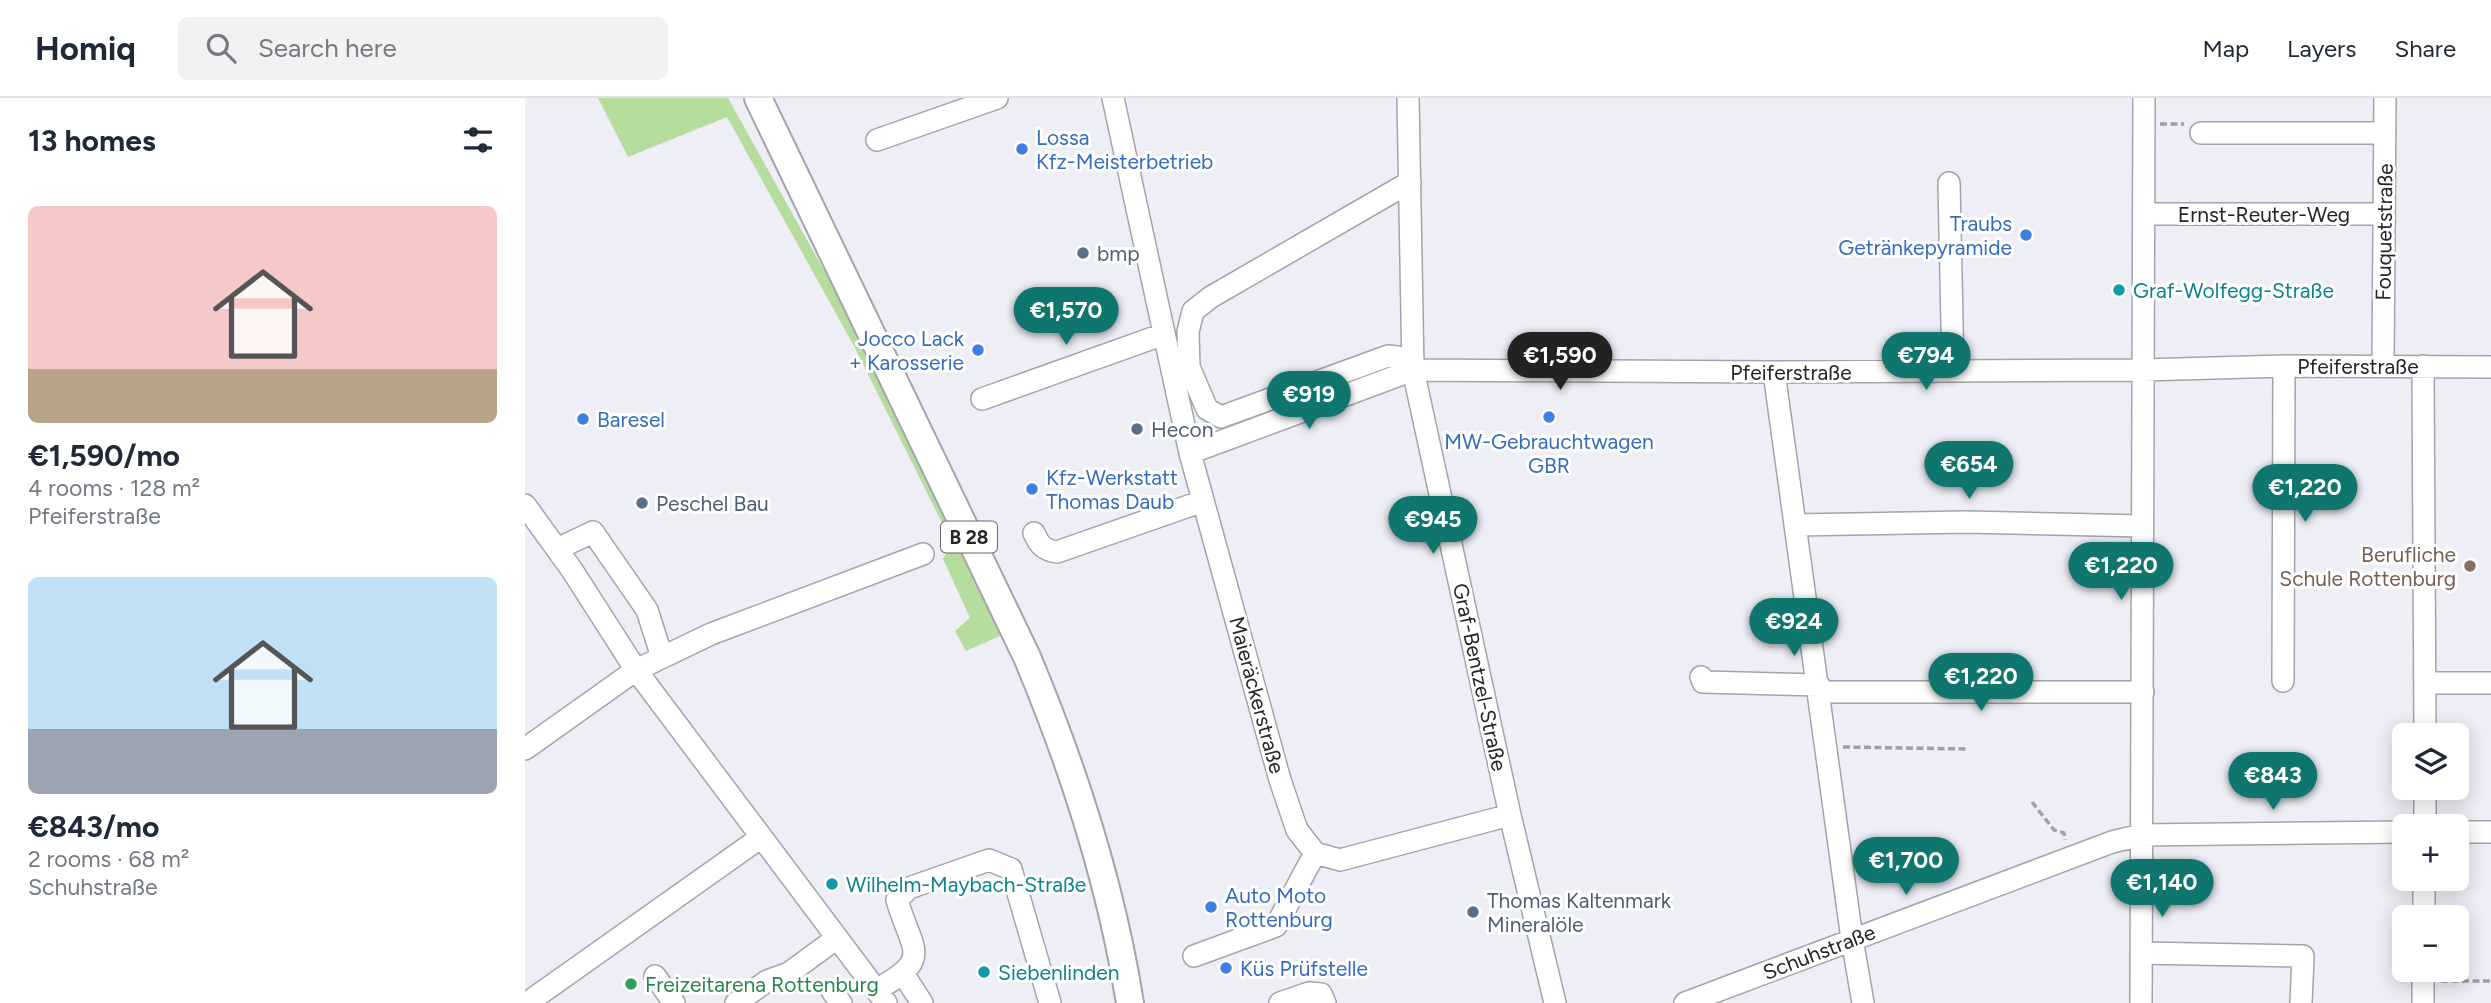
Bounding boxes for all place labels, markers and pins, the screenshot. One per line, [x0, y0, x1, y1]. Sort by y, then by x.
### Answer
place label: Lossa Kfz-Meisterbetrieb [1036, 125, 1213, 174]
marker: Lossa Kfz-Meisterbetrieb [1014, 141, 1030, 157]
place label: Traubs Getränkepyramide [1838, 211, 2012, 260]
marker: Traubs Getränkepyramide [2018, 227, 2034, 243]
place label: bmp [1097, 241, 1140, 266]
marker: bmp [1075, 245, 1091, 261]
place label: Graf-Wolfegg-Straße [2133, 278, 2334, 303]
marker: Graf-Wolfegg-Straße [2111, 282, 2127, 298]
pin: €1,570 [1009, 288, 1123, 347]
place label: Jocco Lack + Karosserie [849, 326, 965, 375]
pin: €1,590 [1503, 332, 1617, 392]
pin: €794 [1885, 332, 1967, 392]
marker: Jocco Lack + Karosserie [970, 342, 986, 358]
pin: €919 [1268, 372, 1350, 431]
place label: Baresel [597, 407, 665, 432]
marker: MW-Gebrauchtwagen GBR [1541, 409, 1557, 425]
marker: Baresel [575, 411, 591, 427]
place label: Hecon [1151, 417, 1214, 442]
marker: Hecon [1129, 421, 1145, 437]
place label: MW-Gebrauchtwagen GBR [1444, 429, 1654, 478]
pin: €654 [1928, 442, 2010, 501]
pin: €1,220 [2248, 464, 2362, 524]
place label: Kfz-Werkstatt Thomas Daub [1046, 465, 1178, 514]
marker: Kfz-Werkstatt Thomas Daub [1024, 481, 1040, 497]
place label: Peschel Bau [656, 491, 769, 516]
marker: Peschel Bau [634, 495, 650, 511]
pin: €945 [1392, 496, 1474, 556]
pin: €1,220 [2064, 542, 2178, 602]
place label: Berufliche Schule Rottenburg [2279, 542, 2456, 591]
marker: Berufliche Schule Rottenburg [2462, 558, 2478, 574]
pin: €924 [1753, 598, 1835, 658]
pin: €1,220 [1924, 654, 2038, 713]
pin: €843 [2232, 752, 2314, 812]
pin: €1,700 [1849, 838, 1963, 897]
pin: €1,140 [2105, 860, 2219, 919]
place label: Wilhelm-Maybach-Straße [846, 872, 1086, 897]
marker: Wilhelm-Maybach-Straße [824, 876, 840, 892]
place label: Auto Moto Rottenburg [1225, 883, 1333, 932]
place label: Thomas Kaltenmark Mineralöle [1487, 888, 1672, 937]
marker: Auto Moto Rottenburg [1203, 899, 1219, 915]
marker: Thomas Kaltenmark Mineralöle [1465, 904, 1481, 920]
place label: Küs Prüfstelle [1240, 956, 1368, 981]
place label: Siebenlinden [998, 960, 1119, 985]
marker: Küs Prüfstelle [1218, 960, 1234, 976]
marker: Siebenlinden [976, 964, 992, 980]
place label: Freizeitarena Rottenburg [645, 972, 879, 997]
marker: Freizeitarena Rottenburg [623, 976, 639, 992]

